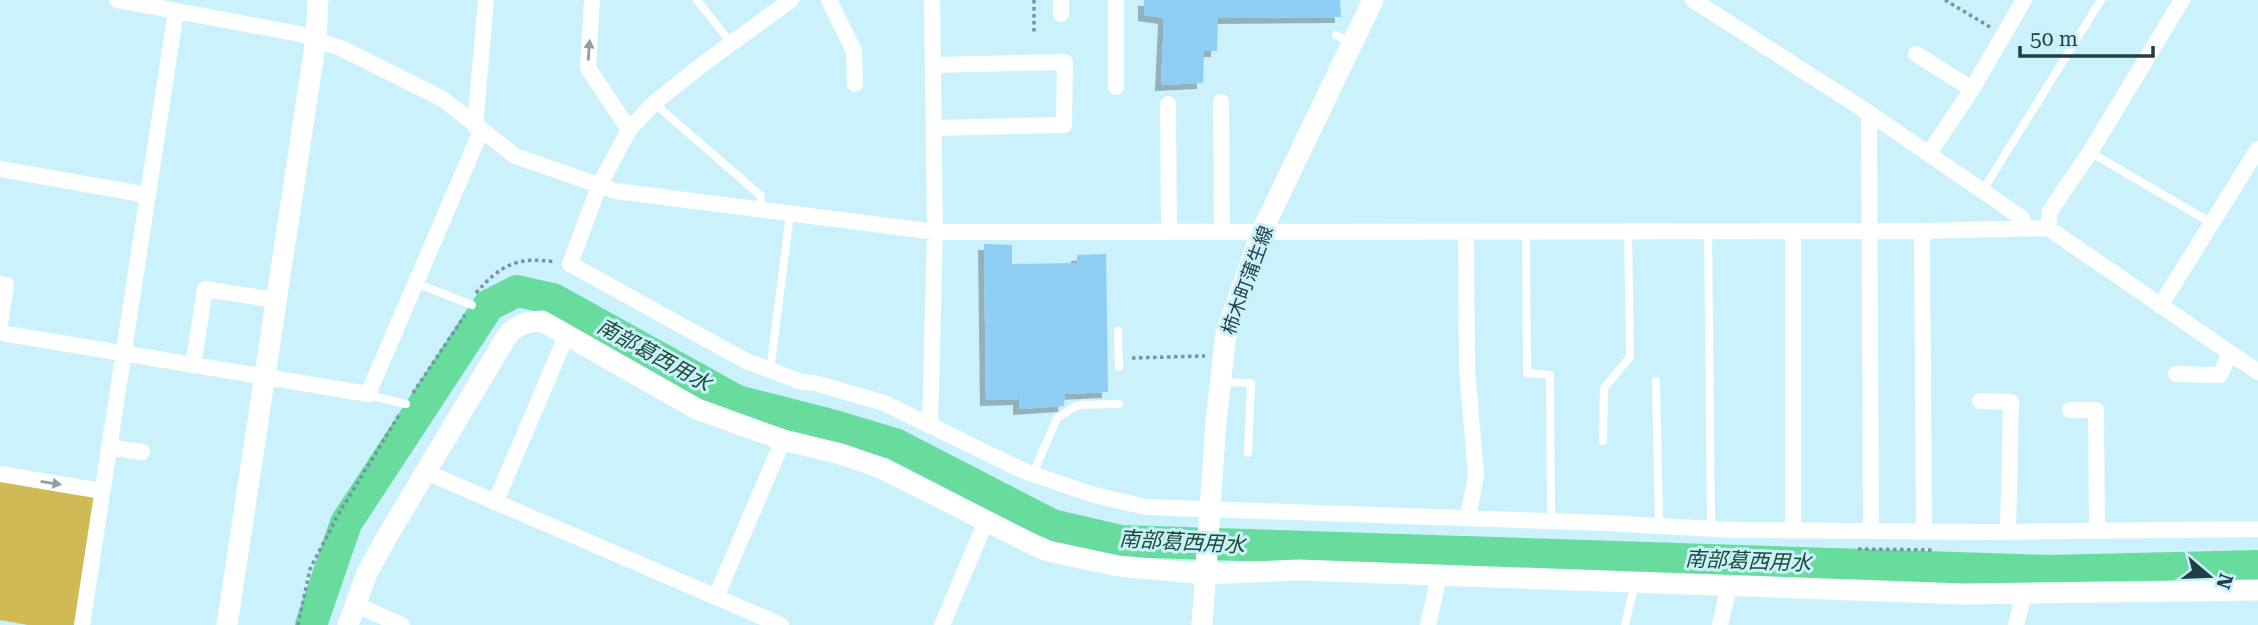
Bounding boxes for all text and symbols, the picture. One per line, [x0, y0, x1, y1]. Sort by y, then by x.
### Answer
scale bar [2020, 14, 2153, 58]
text: 50 m [2030, 27, 2078, 51]
one-way arrow [584, 38, 595, 60]
street label: 柿木町蒲生線 [1217, 223, 1278, 338]
water label: 南部葛西用水 [593, 314, 717, 397]
one-way arrow [40, 478, 62, 489]
water label: 南部葛西用水 [1118, 527, 1248, 557]
north arrow [2174, 541, 2244, 611]
water label: 南部葛西用水 [1685, 547, 1813, 575]
text: N [2211, 571, 2238, 592]

